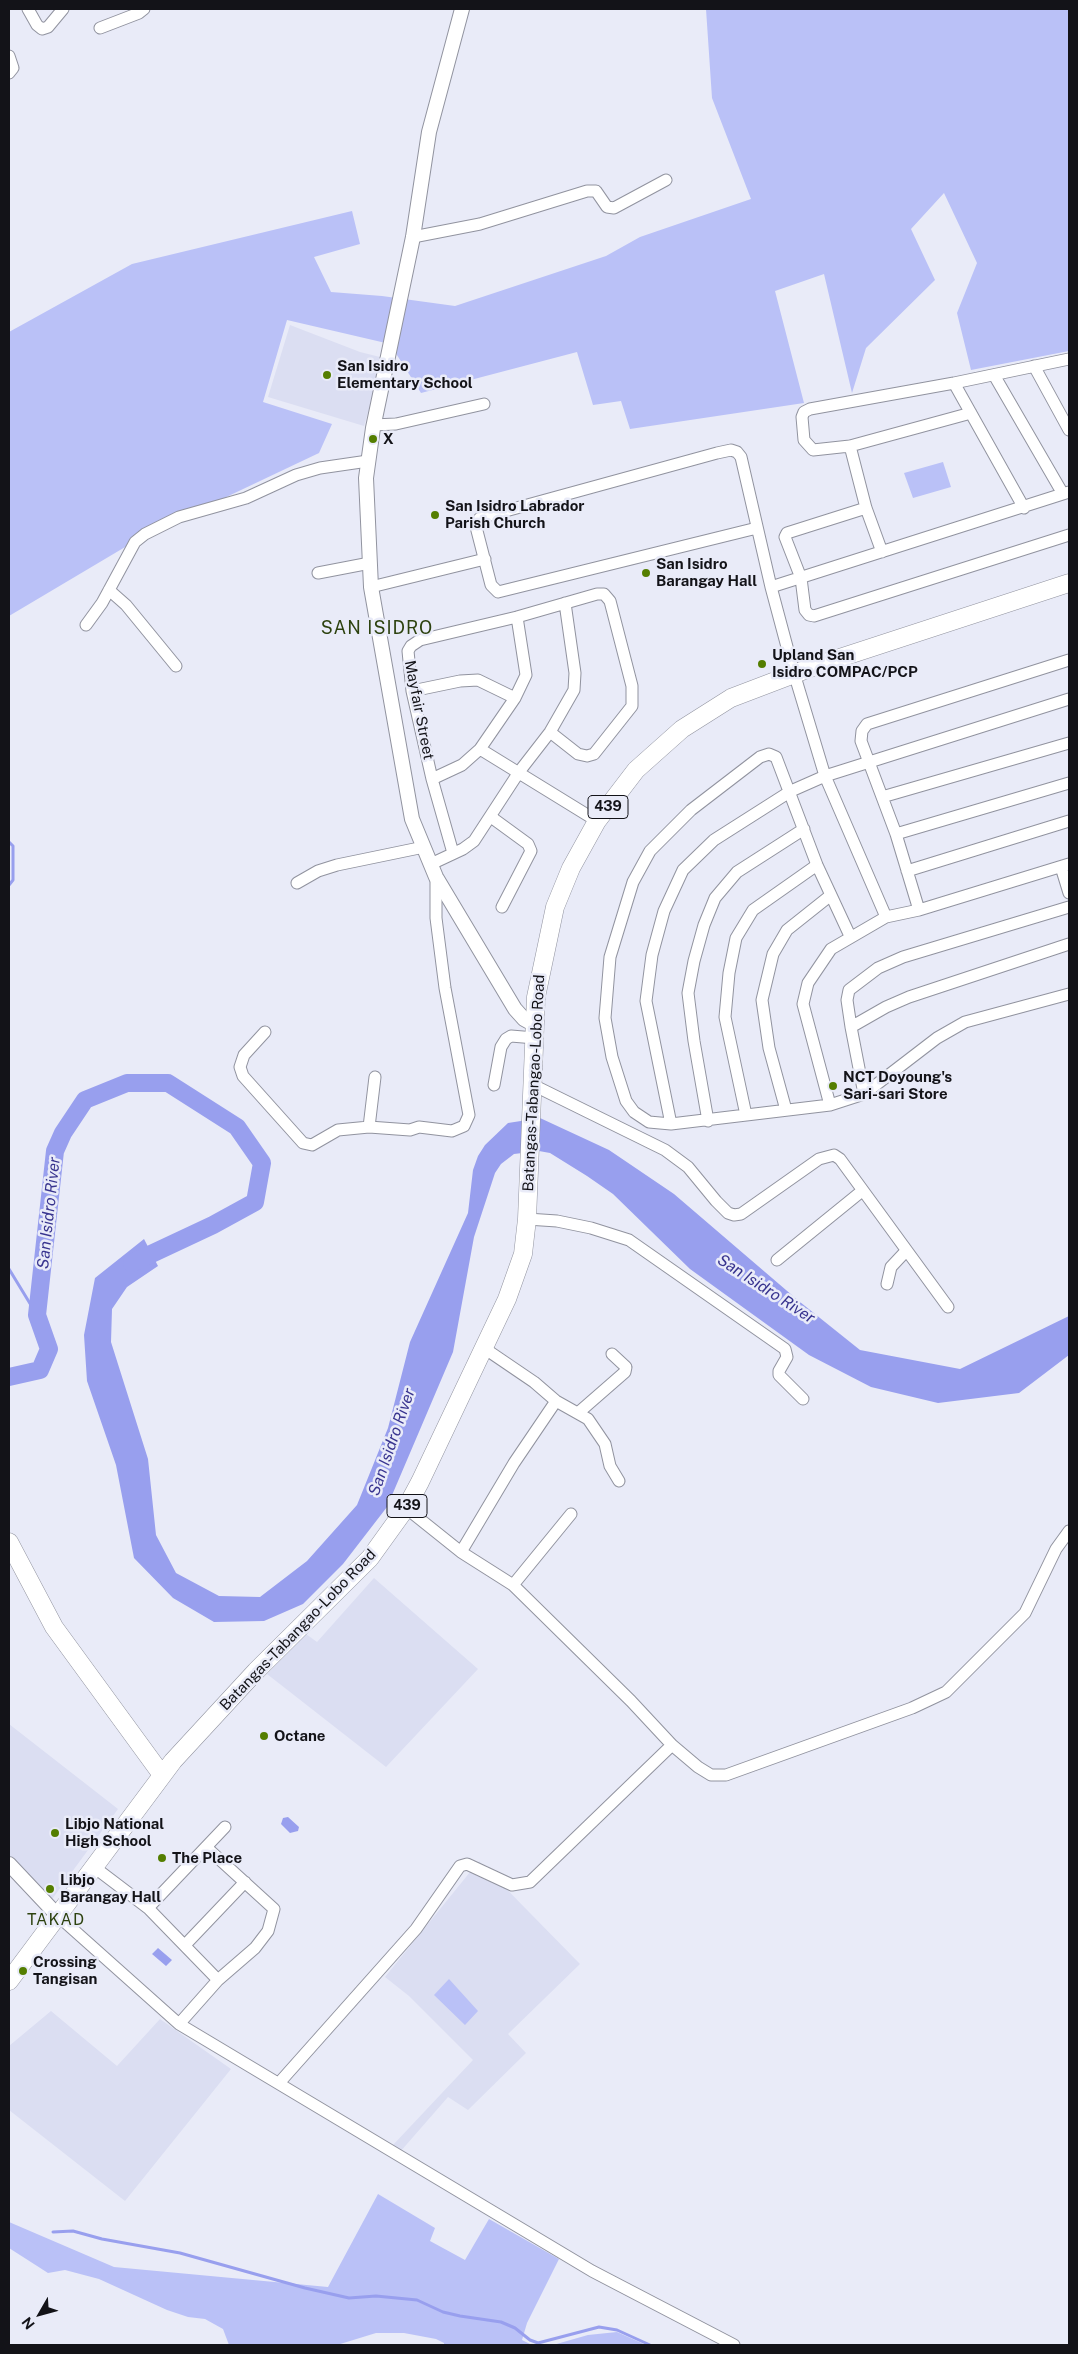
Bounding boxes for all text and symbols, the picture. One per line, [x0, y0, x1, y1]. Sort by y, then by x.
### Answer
place label: San Isidro Elementary School [337, 357, 473, 392]
marker: San Isidro Elementary School [321, 369, 333, 381]
place label: X [383, 430, 394, 448]
marker: X [367, 433, 379, 445]
place label: San Isidro Labrador Parish Church [445, 497, 585, 532]
marker: San Isidro Labrador Parish Church [429, 509, 441, 521]
place label: San Isidro Barangay Hall [656, 555, 757, 590]
marker: San Isidro Barangay Hall [640, 567, 652, 579]
district label: SAN ISIDRO [320, 617, 434, 639]
place label: Upland San Isidro COMPAC/PCP [772, 646, 918, 681]
marker: Upland San Isidro COMPAC/PCP [756, 658, 768, 670]
street label: Mayfair Street [401, 659, 437, 761]
road number: 439 [588, 796, 628, 819]
street label: Batangas-Tabangao-Lobo Road [519, 974, 549, 1192]
place label: NCT Doyoung's Sari-sari Store [843, 1068, 952, 1103]
marker: NCT Doyoung's Sari-sari Store [827, 1080, 839, 1092]
water label: San Isidro River [34, 1156, 64, 1270]
water label: San Isidro River [714, 1250, 818, 1328]
water label: San Isidro River [365, 1386, 419, 1498]
road number: 439 [387, 1494, 427, 1518]
street label: Batangas-Tabangao-Lobo Road [216, 1546, 380, 1714]
place label: Octane [274, 1727, 325, 1745]
marker: Octane [258, 1730, 270, 1742]
place label: Libjo National High School [65, 1815, 164, 1850]
marker: Libjo National High School [49, 1827, 61, 1839]
place label: The Place [172, 1849, 242, 1867]
marker: The Place [156, 1852, 168, 1864]
place label: Libjo Barangay Hall [60, 1871, 161, 1906]
marker: Libjo Barangay Hall [44, 1883, 56, 1895]
district label: TAKAD [26, 1910, 86, 1930]
place label: Crossing Tangisan [33, 1953, 97, 1988]
marker: Crossing Tangisan [17, 1965, 29, 1977]
north arrow [15, 2289, 65, 2339]
text: N [19, 2314, 38, 2332]

